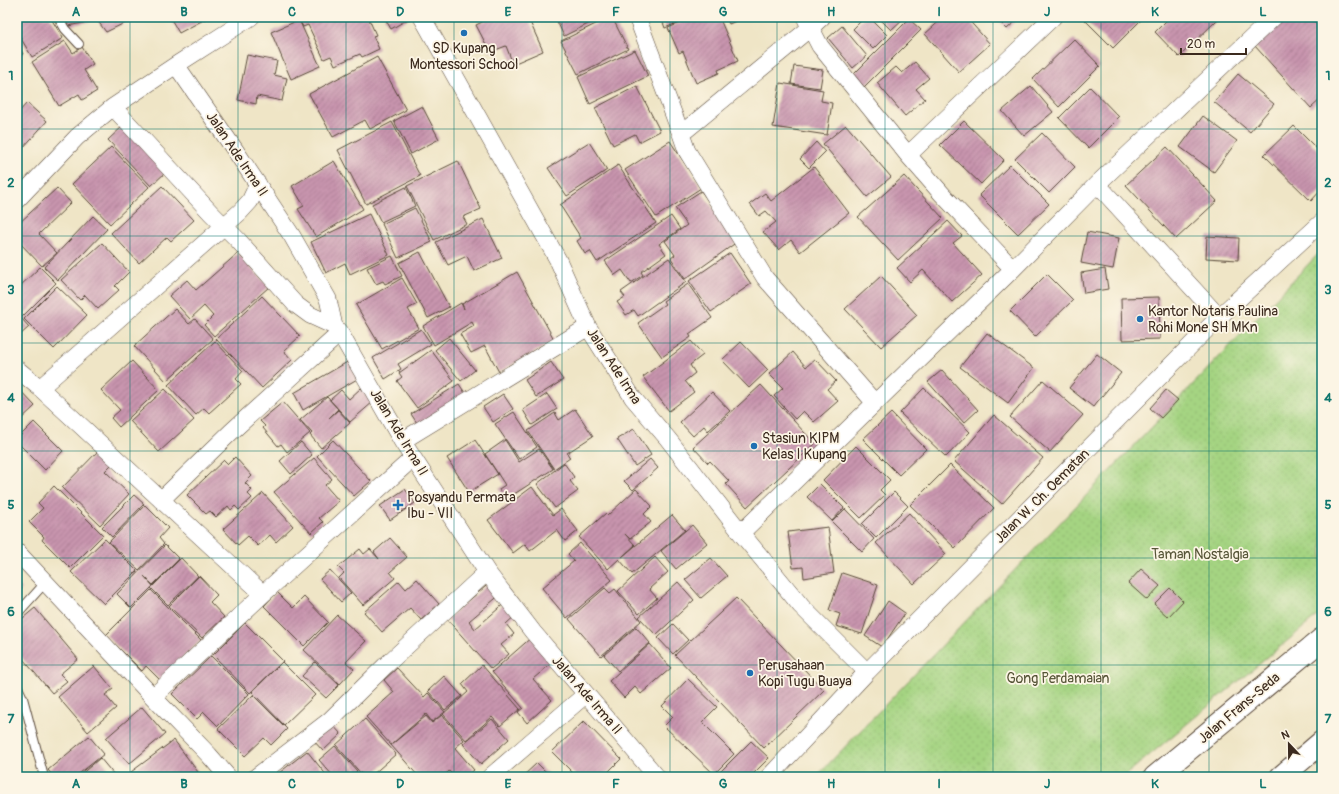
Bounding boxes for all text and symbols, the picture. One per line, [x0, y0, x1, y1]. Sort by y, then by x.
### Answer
text: A [72, 4, 81, 20]
text: B [180, 4, 188, 20]
text: C [288, 4, 296, 20]
text: D [396, 4, 404, 20]
text: E [505, 4, 512, 20]
text: F [612, 4, 620, 20]
text: G [719, 4, 728, 20]
text: H [827, 4, 835, 20]
text: I [937, 4, 941, 20]
text: J [1044, 4, 1050, 20]
text: K [1151, 4, 1159, 20]
text: L [1259, 4, 1267, 20]
marker: SD Kupang Montessori School [459, 28, 469, 38]
scale bar [1181, 30, 1246, 56]
text: 20 m [1187, 37, 1216, 52]
place label: SD Kupang Montessori School [410, 40, 518, 73]
text: 1 [8, 68, 14, 84]
text: 1 [1325, 68, 1331, 84]
street label: Jalan Ade Irma II [202, 108, 272, 200]
text: 2 [7, 175, 15, 191]
text: 2 [1324, 175, 1332, 191]
text: 3 [7, 282, 15, 298]
text: 3 [1324, 282, 1332, 298]
place label: Kantor Notaris Paulina Rohi Mone SH MKn [1148, 303, 1278, 336]
marker: Kantor Notaris Paulina Rohi Mone SH MKn [1135, 314, 1145, 324]
street label: Jalan Ade Irma [583, 325, 645, 407]
street label: Jalan Ade Irma II [366, 385, 432, 479]
text: 4 [7, 390, 15, 406]
text: 4 [1324, 390, 1332, 406]
place label: Stasiun KIPM Kelas I Kupang [762, 430, 847, 463]
marker: Stasiun KIPM Kelas I Kupang [749, 441, 759, 451]
street label: Jalan W. Ch. Oematan [991, 445, 1093, 547]
place label: Posyandu Permata Ibu - VII [407, 489, 516, 522]
text: 5 [7, 497, 15, 513]
text: 5 [1324, 497, 1332, 513]
marker: Posyandu Permata Ibu - VII [392, 499, 404, 511]
park label: Taman Nostalgia [1151, 546, 1249, 563]
text: 6 [7, 604, 15, 620]
text: 6 [1324, 604, 1332, 620]
street label: Jalan Ade Irma II [548, 652, 626, 738]
place label: Perusahaan Kopi Tugu Buaya [758, 657, 852, 690]
marker: Perusahaan Kopi Tugu Buaya [745, 668, 755, 678]
street label: Jalan Frans-Seda [1195, 669, 1283, 747]
park label: Gong Perdamaian [1007, 670, 1109, 687]
text: 7 [8, 711, 15, 727]
text: 7 [1325, 711, 1332, 727]
north arrow [1269, 724, 1309, 764]
text: N [1280, 728, 1292, 743]
text: A [72, 776, 81, 792]
text: B [180, 776, 188, 792]
text: C [288, 776, 296, 792]
text: D [396, 776, 404, 792]
text: E [505, 776, 512, 792]
text: F [612, 776, 620, 792]
text: G [719, 776, 728, 792]
text: H [827, 776, 835, 792]
text: I [937, 776, 941, 792]
text: J [1044, 776, 1050, 792]
text: K [1151, 776, 1159, 792]
text: L [1259, 776, 1267, 792]

